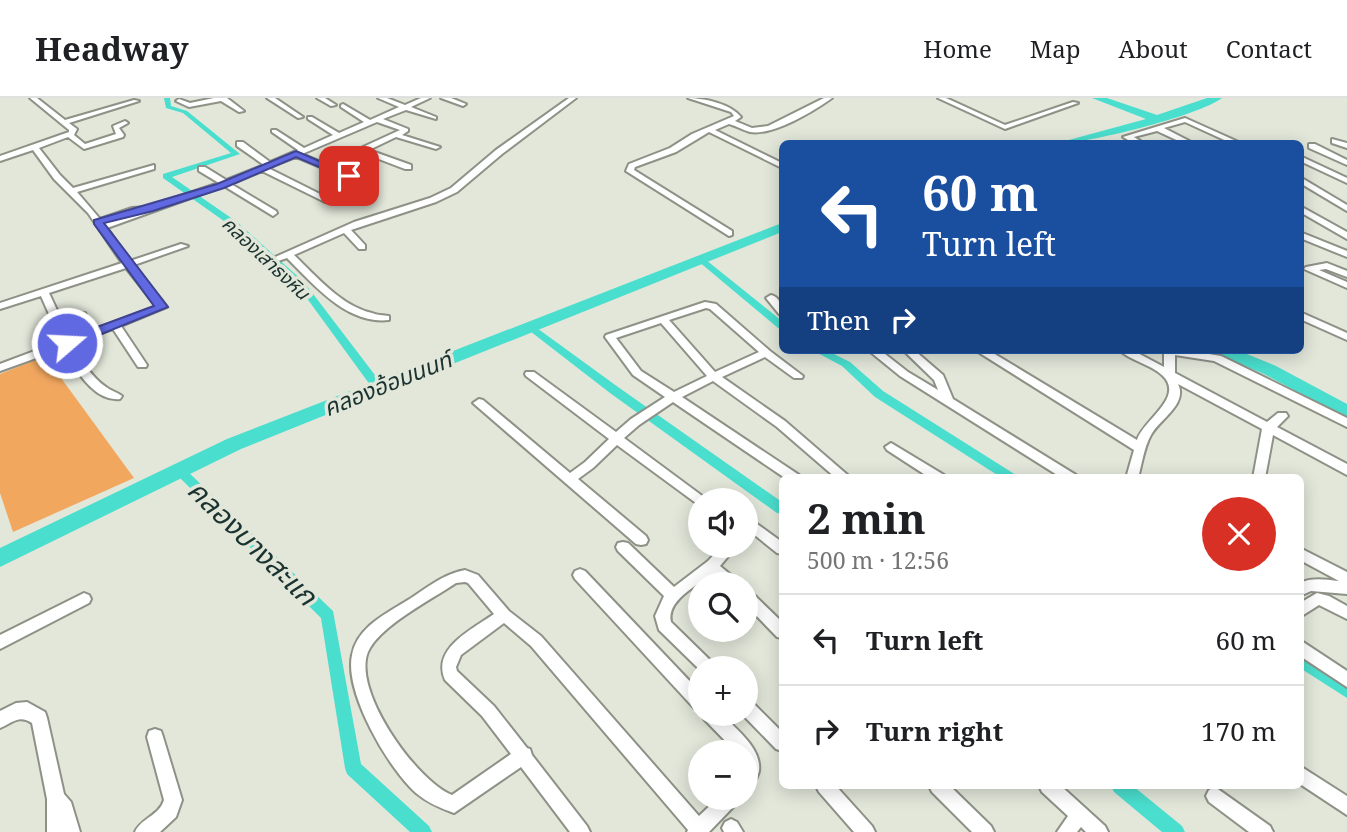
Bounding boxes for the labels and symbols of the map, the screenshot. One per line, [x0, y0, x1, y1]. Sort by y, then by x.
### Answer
pin [319, 146, 379, 206]
water label: คลองเสาธงหิน [217, 211, 316, 306]
position arrow [30, 306, 104, 380]
water label: คลองอ้อมนนท์ [318, 341, 459, 423]
water label: คลองบางสะแก [180, 471, 327, 614]

